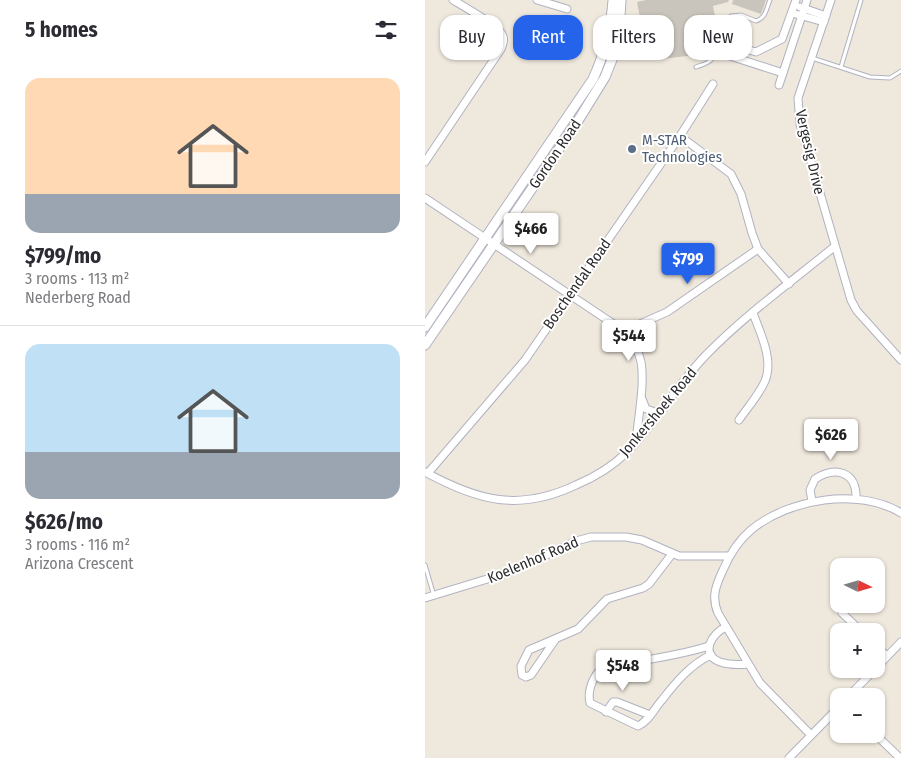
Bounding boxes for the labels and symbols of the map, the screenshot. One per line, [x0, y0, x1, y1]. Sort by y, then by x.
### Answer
street label: Vergesig Drive [792, 108, 828, 196]
street label: Gordon Road [525, 116, 585, 192]
place label: M-STAR Technologies [642, 131, 722, 166]
marker: M-STAR Technologies [626, 143, 638, 155]
pin: $466 [501, 212, 561, 255]
street label: Boschendal Road [539, 235, 615, 333]
pin: $799 [658, 242, 718, 285]
pin: $544 [599, 320, 659, 362]
street label: Jonkershoek Road [616, 364, 700, 460]
pin: $626 [801, 418, 861, 461]
street label: Koelenhof Road [485, 533, 581, 587]
north arrow [830, 558, 885, 612]
pin: $548 [593, 650, 653, 692]

